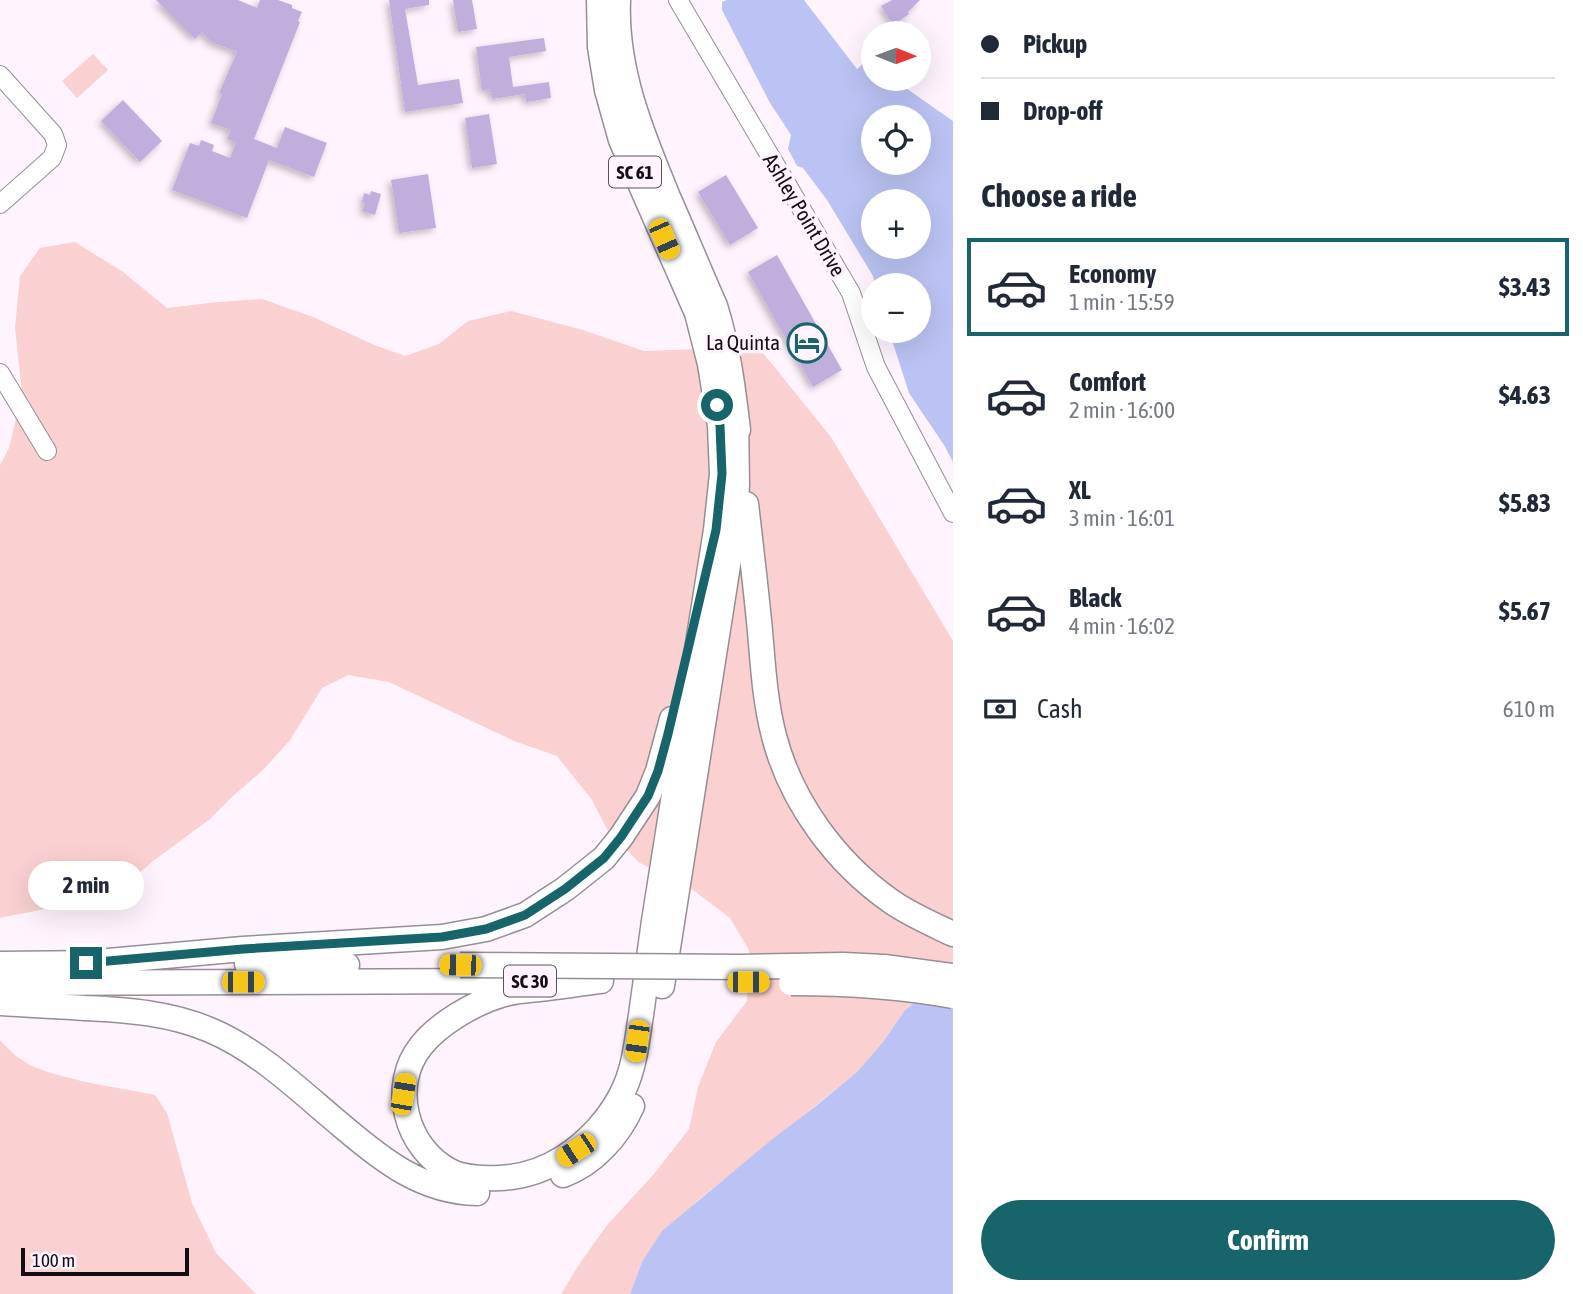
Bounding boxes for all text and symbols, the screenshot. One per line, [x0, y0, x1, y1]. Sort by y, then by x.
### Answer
north arrow [861, 21, 931, 91]
map controls [861, 21, 931, 343]
text: Pickup [1023, 29, 1087, 59]
text: Drop-off [1023, 96, 1103, 126]
button: locate [861, 105, 931, 175]
street label: Ashley Point Drive [759, 149, 851, 280]
road number: SC 61 [609, 156, 661, 188]
text: Choose a ride [981, 177, 1137, 214]
button: + [861, 189, 931, 259]
car [646, 216, 683, 262]
icon: car [985, 256, 1048, 319]
text: Economy [1069, 259, 1156, 289]
text: $3.43 [1499, 272, 1551, 302]
button: − [861, 273, 931, 343]
text: 1 min · 15:59 [1069, 289, 1175, 315]
hotel icon: La Quinta [786, 322, 828, 364]
place label: La Quinta [706, 330, 780, 354]
icon: car [985, 364, 1048, 427]
text: Comfort [1069, 367, 1146, 397]
text: $4.63 [1499, 380, 1551, 410]
route start [701, 389, 733, 421]
text: 2 min · 16:00 [1069, 397, 1175, 423]
icon: car [985, 472, 1048, 535]
text: XL [1069, 475, 1091, 505]
text: $5.83 [1499, 488, 1551, 518]
text: 3 min · 16:01 [1069, 505, 1175, 531]
icon: car [985, 580, 1048, 643]
text: Black [1069, 583, 1121, 613]
text: $5.67 [1499, 596, 1551, 626]
text: 4 min · 16:02 [1069, 613, 1175, 639]
icon: cash [981, 690, 1019, 728]
text: Cash [1037, 694, 1083, 724]
text: 610 m [1503, 696, 1555, 722]
callout: 2 min [28, 862, 144, 911]
text: 2 min [63, 872, 109, 898]
route end [70, 947, 102, 979]
car [439, 954, 482, 976]
road number: SC 30 [504, 965, 556, 996]
car [223, 972, 265, 993]
car [728, 972, 770, 993]
car [624, 1019, 651, 1063]
car [390, 1071, 417, 1117]
car [553, 1130, 600, 1170]
button: Confirm [981, 1200, 1555, 1280]
scale bar [21, 1245, 189, 1277]
text: 100 m [32, 1249, 75, 1271]

